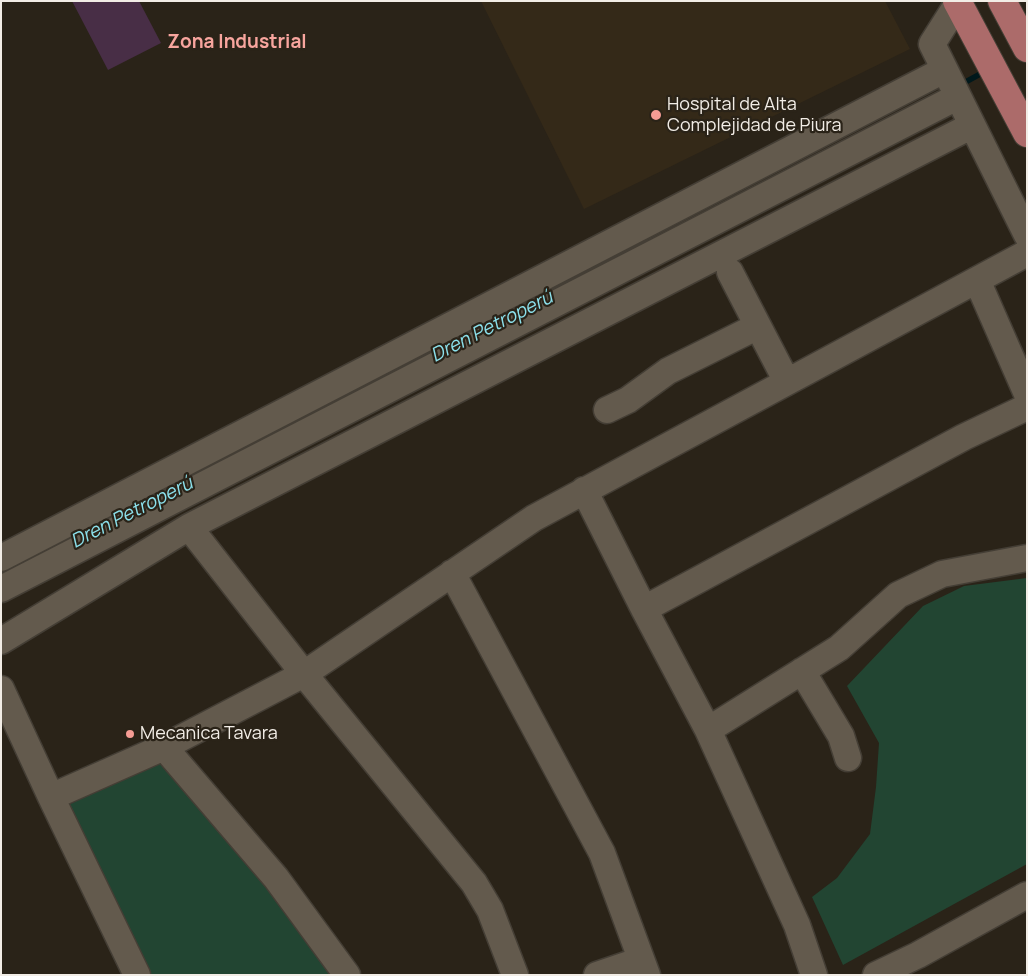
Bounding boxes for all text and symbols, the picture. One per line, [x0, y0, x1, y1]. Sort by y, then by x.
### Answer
district label: Zona Industrial [167, 32, 307, 54]
place label: Hospital de Alta Complejidad de Piura [667, 94, 841, 136]
marker: Hospital de Alta Complejidad de Piura [649, 108, 663, 122]
water label: Dren Petroperú [427, 286, 557, 368]
water label: Dren Petroperú [67, 472, 197, 554]
place label: Mecanica Tavara [140, 723, 278, 745]
marker: Mecanica Tavara [124, 728, 136, 740]

